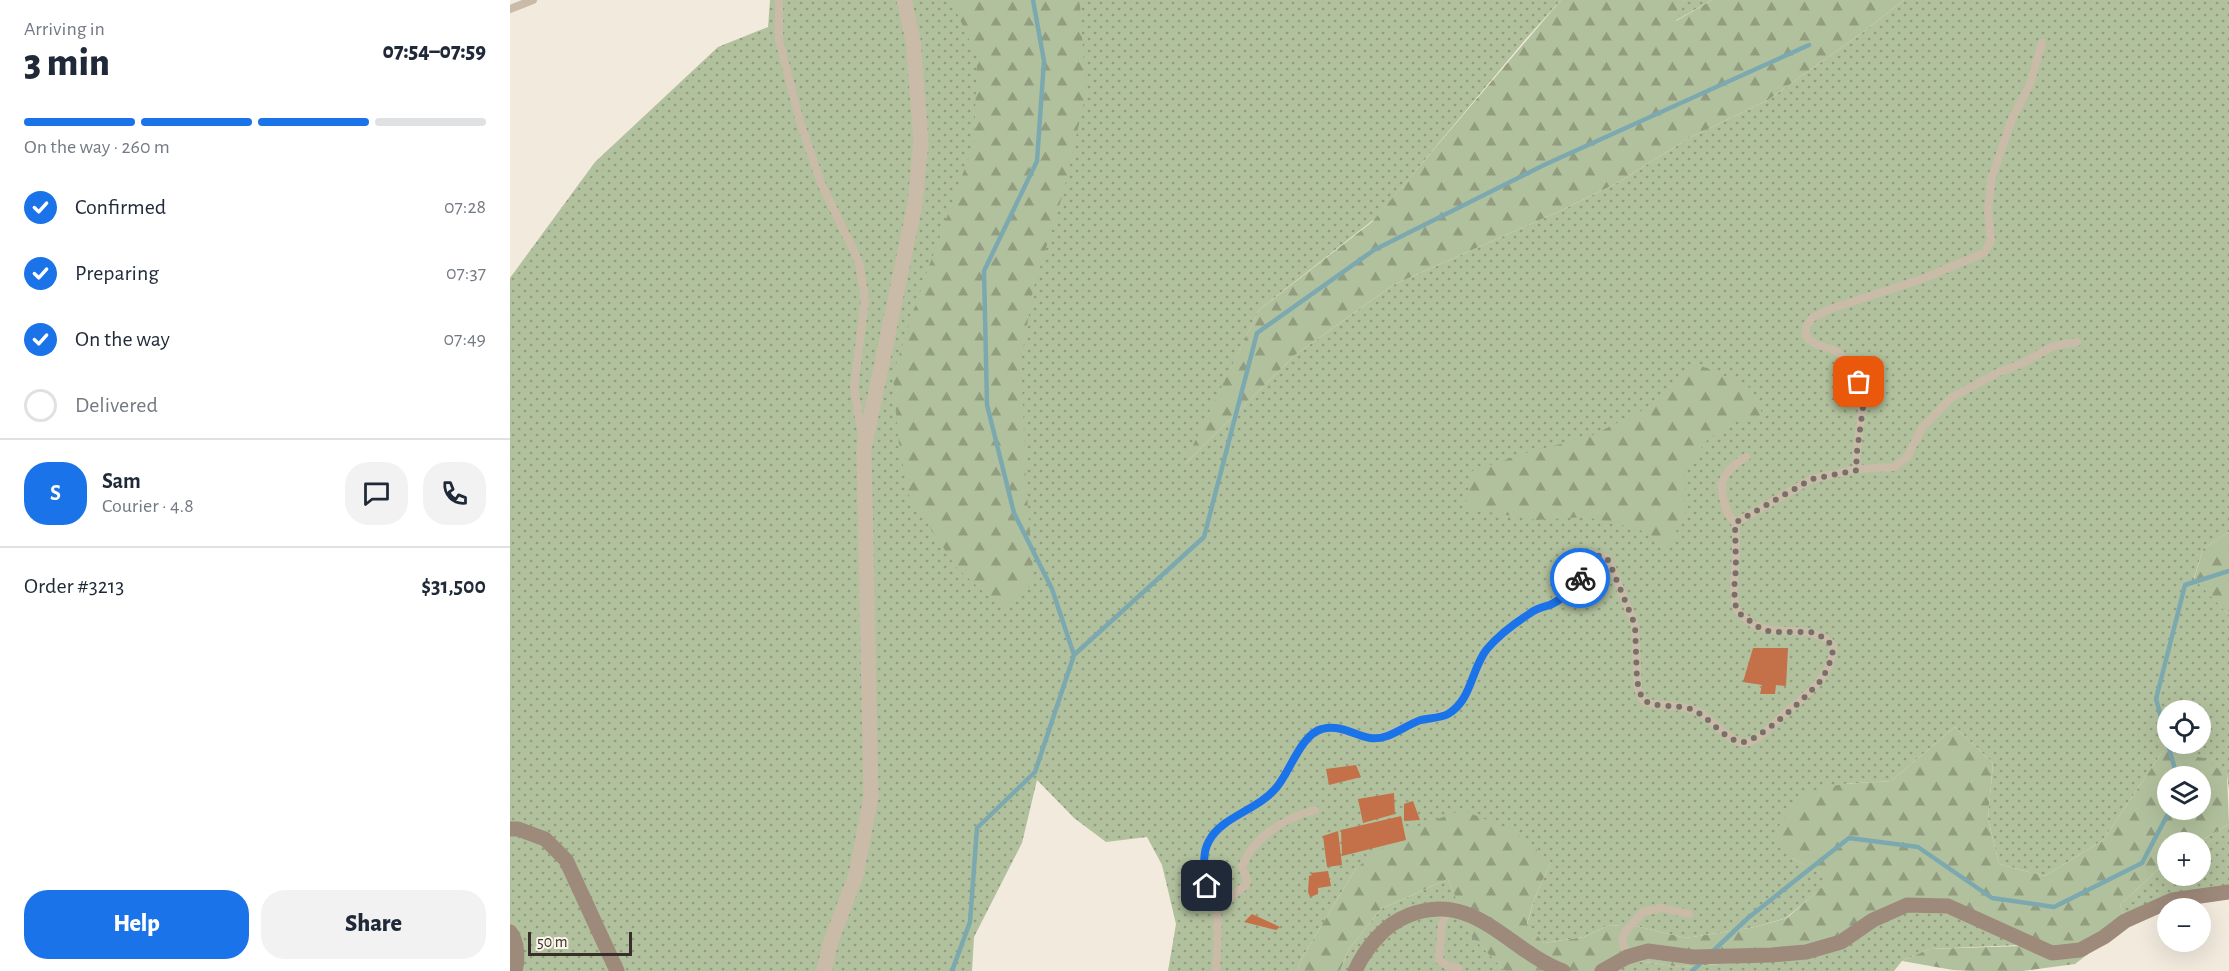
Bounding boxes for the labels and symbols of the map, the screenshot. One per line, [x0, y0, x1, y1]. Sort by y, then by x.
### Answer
pin [1833, 356, 1884, 407]
courier [1550, 548, 1610, 608]
pin [1181, 860, 1232, 911]
scale bar [528, 929, 632, 956]

